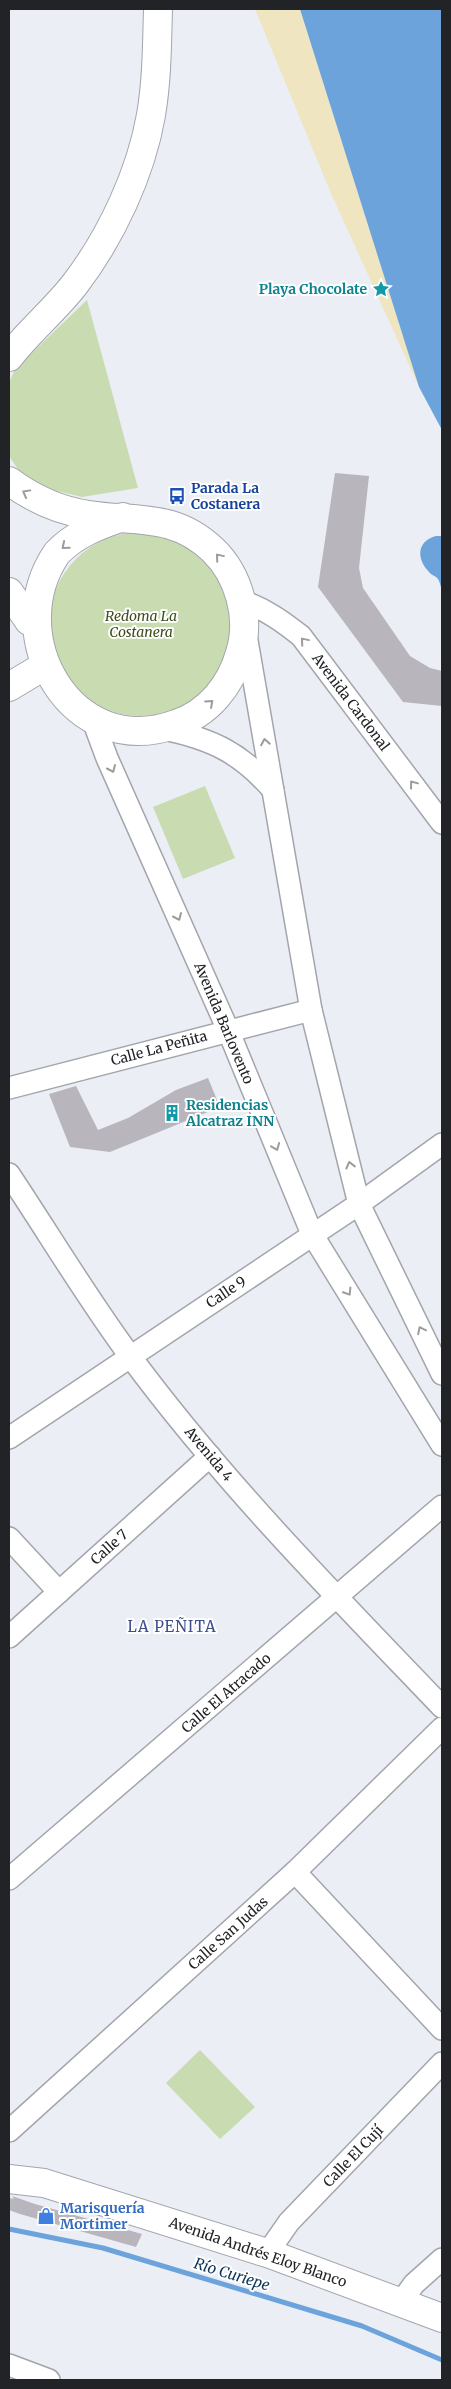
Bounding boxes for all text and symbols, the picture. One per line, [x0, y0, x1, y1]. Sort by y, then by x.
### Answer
place icon: Playa Chocolate [371, 279, 391, 299]
place label: Playa Chocolate [259, 280, 367, 298]
place label: Parada La Costanera [191, 479, 260, 513]
bus stop icon: Parada La Costanera [167, 486, 187, 506]
one-way arrow [23, 489, 32, 499]
one-way arrow [61, 541, 70, 550]
one-way arrow [216, 554, 225, 563]
park label: Redoma La Costanera [105, 607, 177, 641]
one-way arrow [300, 637, 309, 646]
street label: Avenida Cardonal [308, 649, 394, 755]
one-way arrow [204, 700, 213, 709]
one-way arrow [261, 737, 271, 746]
one-way arrow [105, 764, 116, 773]
one-way arrow [410, 780, 419, 790]
one-way arrow [171, 912, 182, 921]
street label: Avenida Barlovento [190, 959, 258, 1087]
street label: Calle La Peñita [109, 1026, 210, 1069]
place label: Residencias Alcatraz INN [185, 1096, 274, 1130]
building icon: Residencias Alcatraz INN [162, 1103, 182, 1123]
one-way arrow [270, 1142, 280, 1151]
one-way arrow [345, 1161, 356, 1170]
street label: Calle 9 [202, 1272, 250, 1312]
one-way arrow [341, 1287, 351, 1296]
one-way arrow [417, 1326, 427, 1335]
street label: Avenida 4 [180, 1422, 237, 1485]
street label: Calle 7 [87, 1526, 131, 1568]
district label: LA PEÑITA [127, 1617, 217, 1636]
street label: Calle El Atracado [177, 1649, 275, 1737]
street label: Calle San Judas [184, 1892, 272, 1974]
street label: Calle El Cují [319, 2121, 387, 2191]
place label: Marisquería Mortimer [60, 2199, 145, 2233]
shop icon: Marisquería Mortimer [36, 2206, 56, 2226]
street label: Avenida Andrés Eloy Blanco [166, 2213, 349, 2291]
water label: Río Curiepe [192, 2253, 272, 2295]

